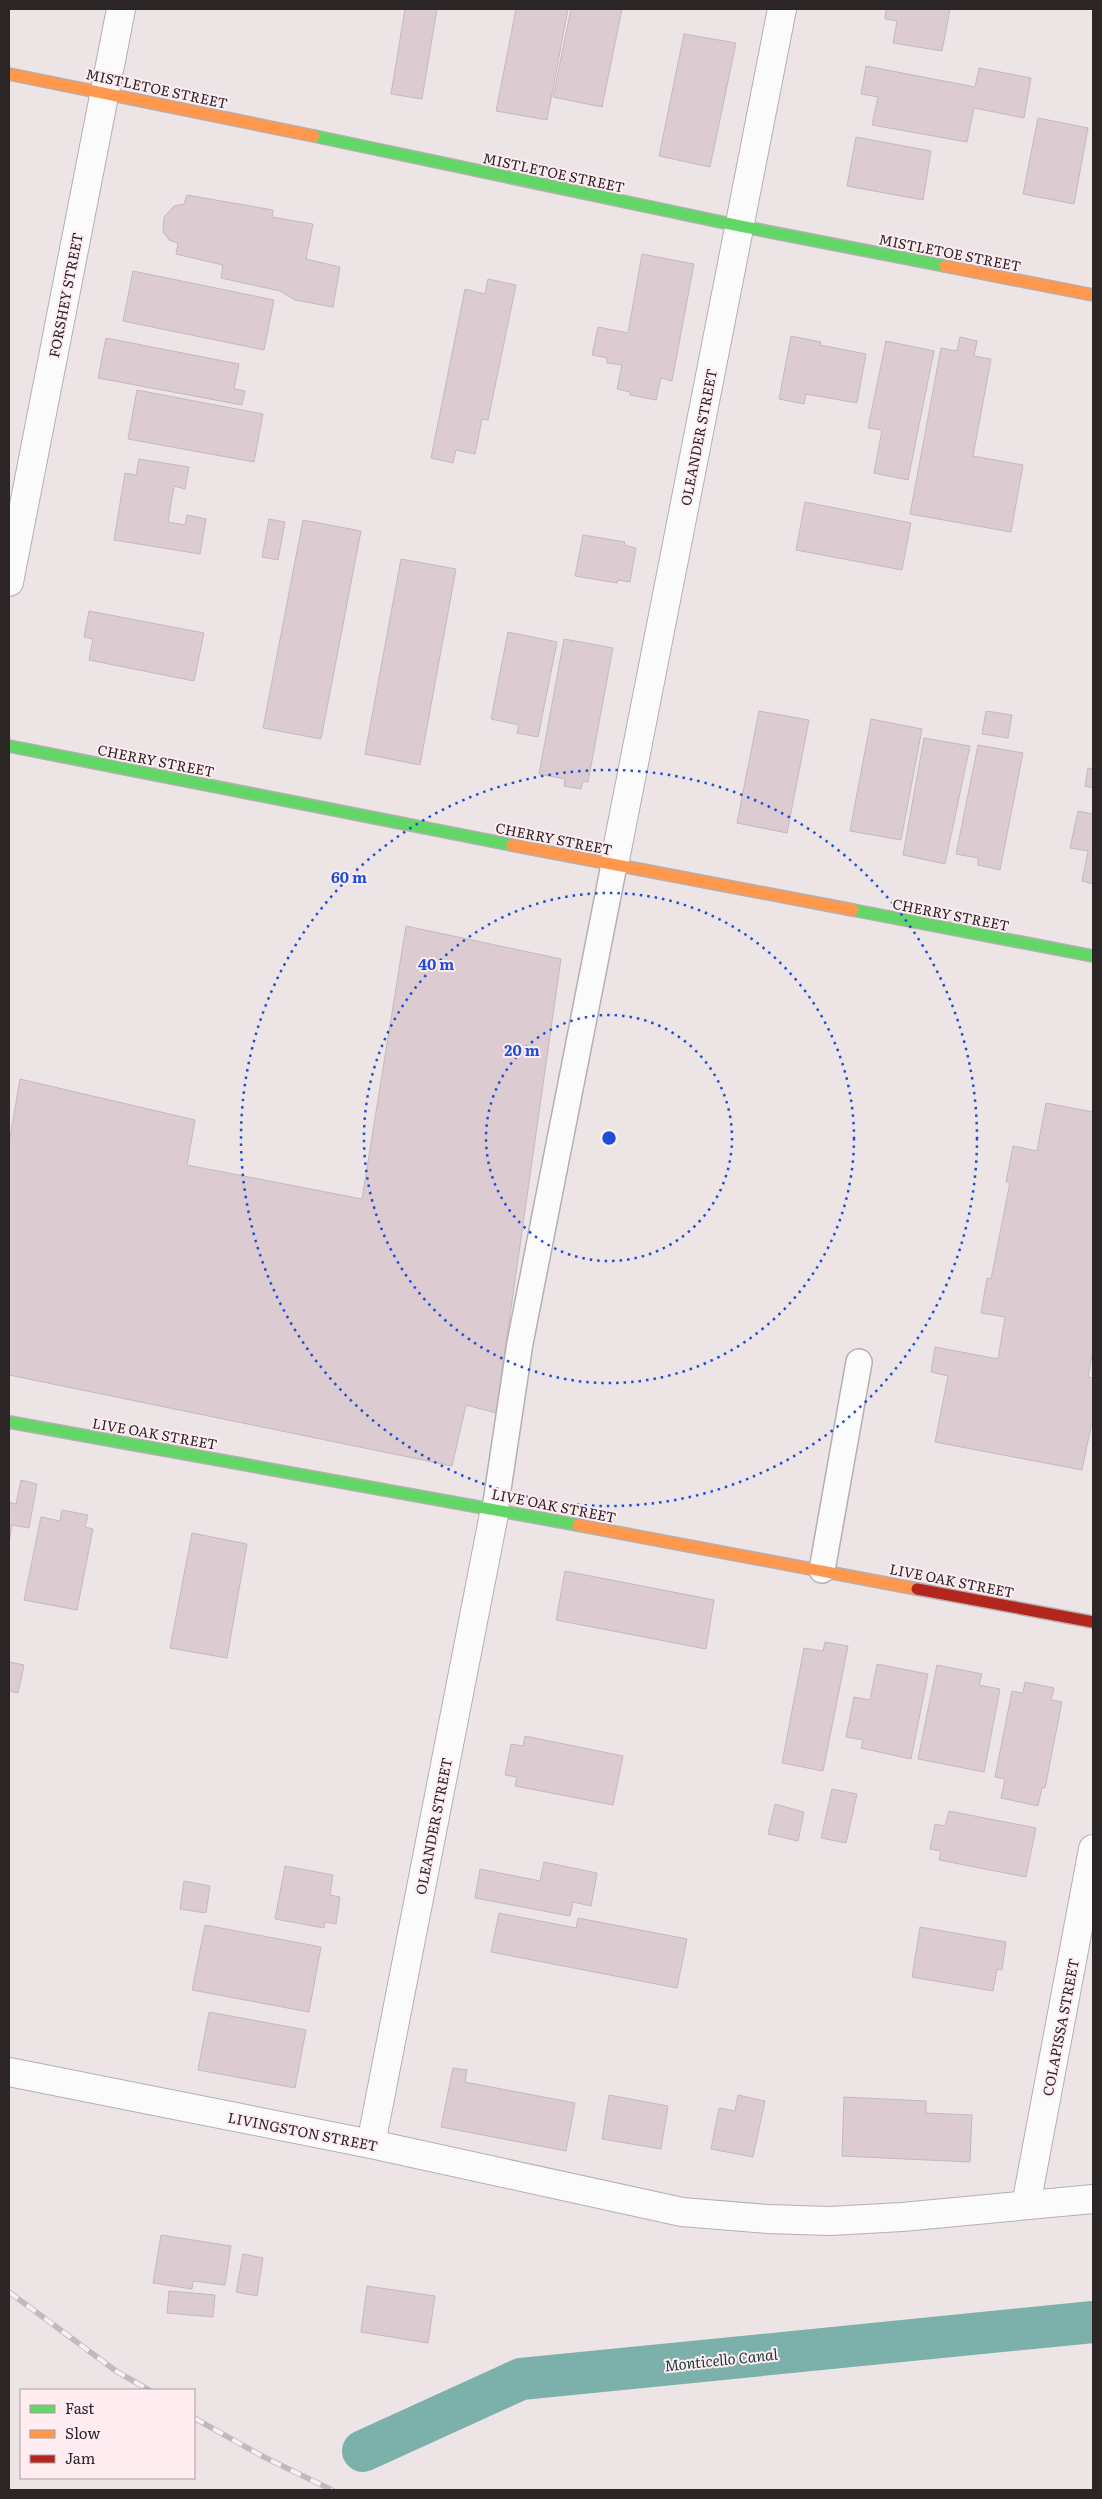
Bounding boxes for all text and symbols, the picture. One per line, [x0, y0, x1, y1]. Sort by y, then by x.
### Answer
street label: MISTLETOE STREET [84, 63, 230, 113]
street label: MISTLETOE STREET [481, 147, 627, 197]
street label: MISTLETOE STREET [877, 228, 1023, 276]
street label: FORSHEY STREET [43, 231, 87, 359]
street label: OLEANDER STREET [675, 367, 721, 507]
street label: CHERRY STREET [96, 739, 216, 781]
street label: CHERRY STREET [494, 817, 614, 859]
text: 60 m [331, 865, 367, 888]
street label: CHERRY STREET [891, 893, 1011, 935]
text: 40 m [418, 952, 454, 975]
text: 20 m [504, 1038, 540, 1061]
centre of rings [600, 1129, 618, 1147]
street label: LIVE OAK STREET [91, 1412, 219, 1454]
street label: LIVE OAK STREET [490, 1483, 618, 1527]
street label: LIVE OAK STREET [888, 1558, 1016, 1602]
street label: OLEANDER STREET [410, 1756, 456, 1896]
street label: COLAPISSA STREET [1037, 1957, 1083, 2097]
street label: LIVINGSTON STREET [226, 2107, 380, 2155]
water label: Monticello Canal [663, 2342, 779, 2376]
legend [20, 2389, 195, 2479]
text: Fast [65, 2396, 94, 2419]
text: Slow [65, 2421, 100, 2444]
text: Jam [65, 2446, 96, 2469]

